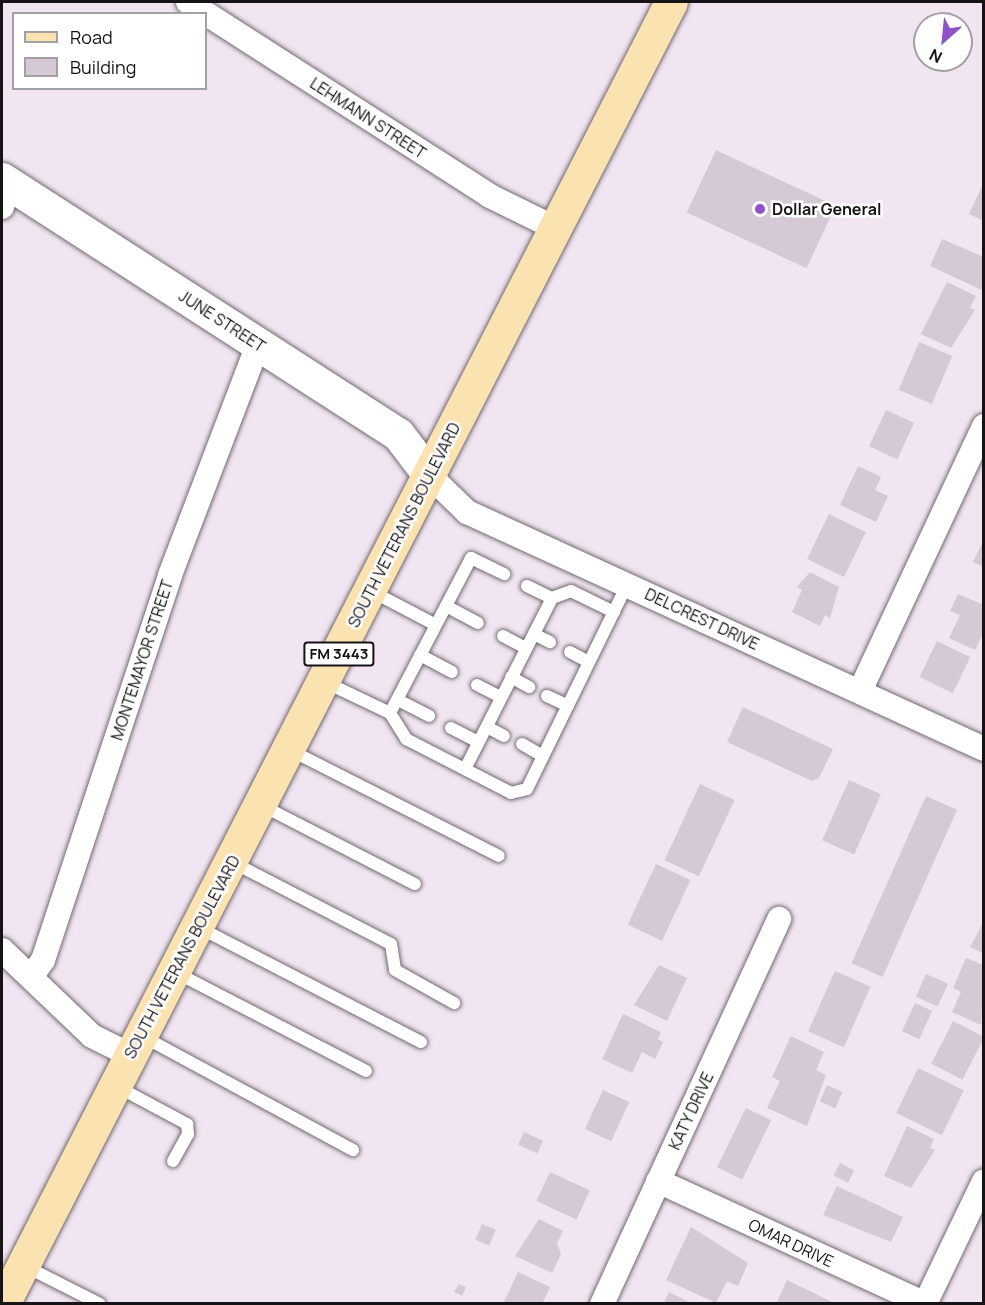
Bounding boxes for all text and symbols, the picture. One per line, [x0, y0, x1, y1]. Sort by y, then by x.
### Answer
legend [12, 12, 207, 90]
north arrow [913, 12, 973, 72]
text: Road [70, 25, 113, 49]
text: N [926, 44, 946, 69]
text: Building [70, 55, 136, 79]
street label: LEHMANN STREET [306, 73, 430, 163]
place label: Dollar General [772, 199, 881, 219]
marker: Dollar General [753, 202, 767, 216]
street label: JUNE STREET [175, 286, 269, 356]
street label: SOUTH VETERANS BOULEVARD [344, 419, 464, 631]
street label: MONTEMAYOR STREET [107, 577, 177, 743]
street label: DELCREST DRIVE [642, 584, 762, 654]
road number: FM 3443 [303, 642, 375, 666]
street label: SOUTH VETERANS BOULEVARD [120, 852, 244, 1062]
street label: KATY DRIVE [665, 1069, 717, 1153]
street label: OMAR DRIVE [745, 1215, 837, 1271]

